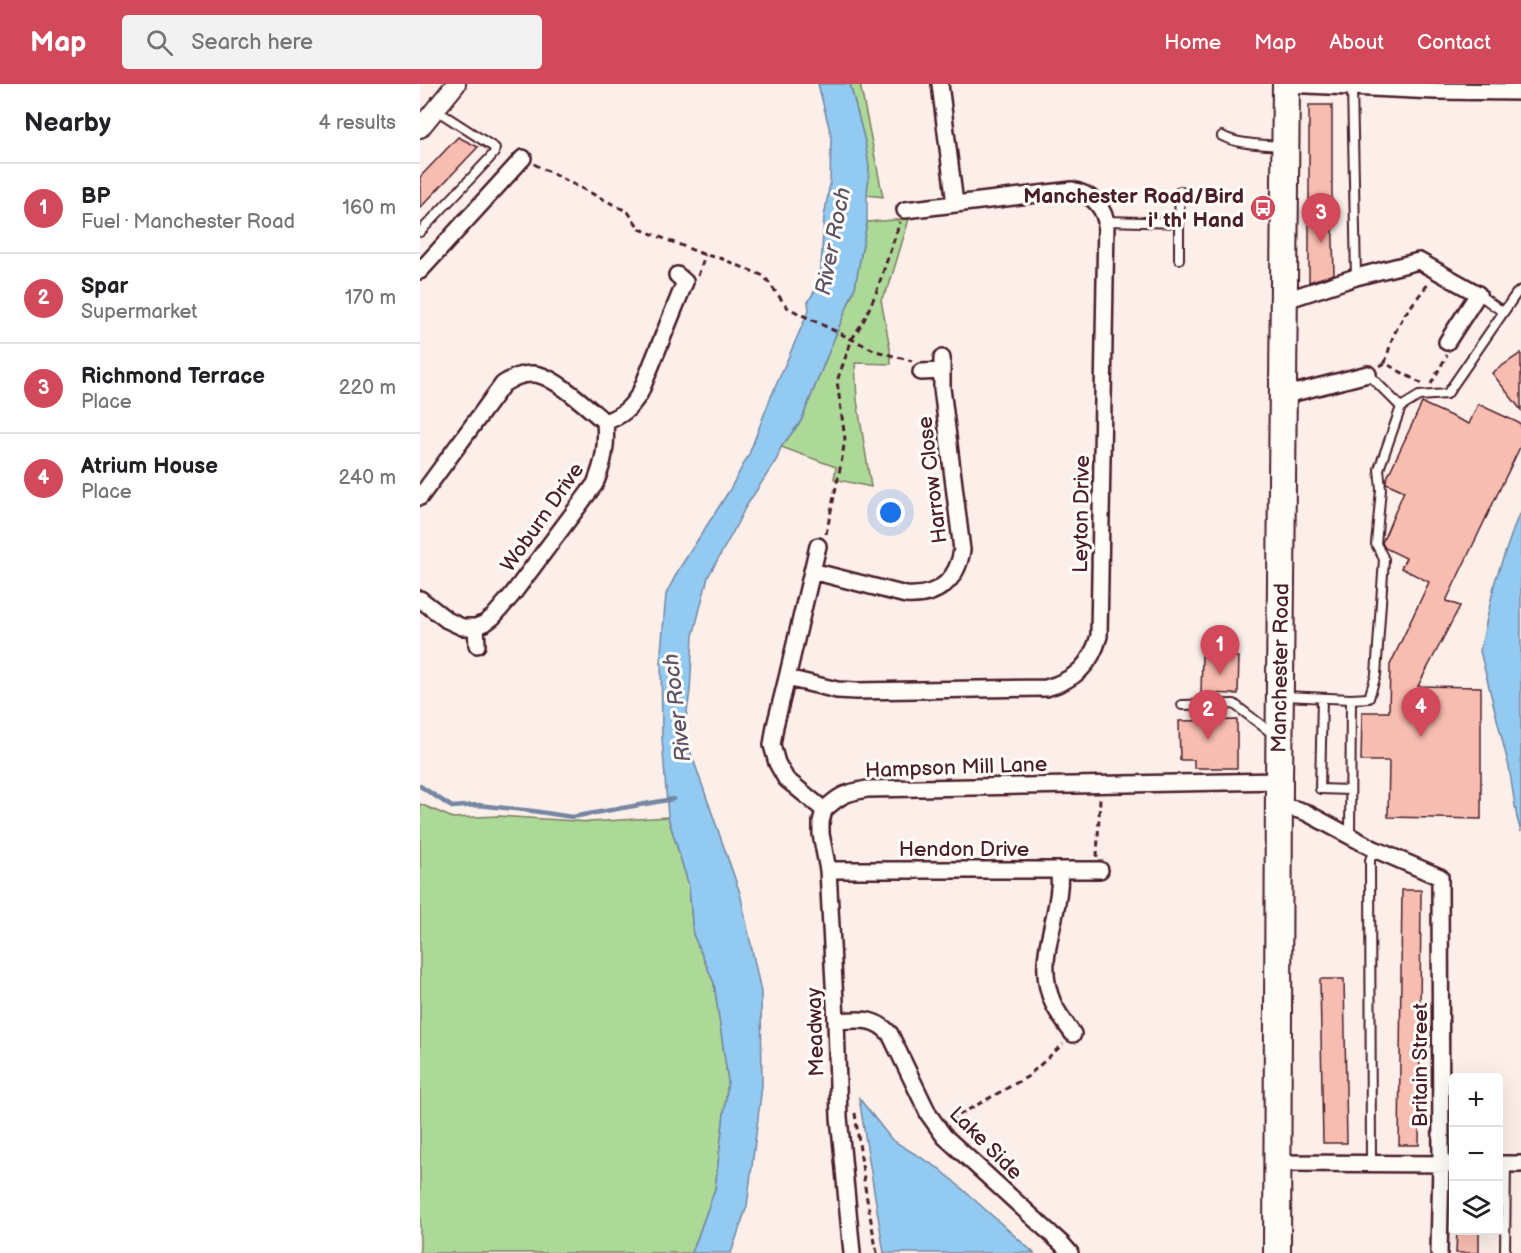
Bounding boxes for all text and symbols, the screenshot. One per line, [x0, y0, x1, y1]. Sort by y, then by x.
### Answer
search box [122, 15, 542, 69]
text: Map [30, 26, 86, 59]
icon: search [143, 26, 176, 59]
text: Search here [191, 29, 313, 56]
text: Home [1164, 30, 1221, 55]
text: Map [1254, 30, 1296, 55]
text: About [1329, 30, 1384, 55]
text: Contact [1417, 30, 1491, 55]
text: Nearby [24, 108, 111, 139]
text: 4 results [318, 111, 396, 135]
text: BP [81, 183, 110, 210]
place label: Manchester Road/Bird i' th' Hand [1023, 184, 1244, 233]
water label: River Roch [810, 185, 857, 297]
bus stop icon: Manchester Road/Bird i' th' Hand [1248, 193, 1278, 223]
pin: 3 [1302, 194, 1340, 243]
text: 1 [39, 196, 48, 220]
text: 160 m [342, 196, 396, 220]
text: Fuel · Manchester Road [81, 210, 295, 234]
text: Spar [81, 273, 128, 300]
text: 2 [38, 286, 49, 310]
text: 170 m [345, 286, 396, 310]
text: Supermarket [81, 300, 197, 324]
text: Richmond Terrace [81, 363, 265, 390]
text: 3 [38, 376, 49, 400]
text: 220 m [339, 376, 396, 400]
text: Place [81, 390, 132, 414]
street label: Harrow Close [912, 415, 953, 545]
text: Atrium House [81, 453, 218, 480]
street label: Leyton Drive [1068, 455, 1095, 573]
street label: Woburn Drive [496, 458, 589, 577]
text: 4 [38, 466, 49, 490]
text: 240 m [339, 466, 396, 490]
text: Place [81, 480, 132, 504]
your location [876, 498, 905, 527]
street label: Manchester Road [1267, 583, 1294, 753]
pin: 1 [1200, 626, 1240, 675]
water label: River Roch [657, 652, 698, 764]
pin: 4 [1402, 688, 1440, 737]
pin: 2 [1188, 690, 1228, 740]
street label: Hampson Mill Lane [864, 752, 1048, 783]
street label: Hendon Drive [899, 837, 1029, 862]
street label: Meadway [801, 987, 830, 1077]
street label: Britain Street [1408, 1002, 1433, 1127]
map controls [1449, 1073, 1503, 1235]
button: + [1449, 1073, 1503, 1127]
street label: Lake Side [944, 1102, 1027, 1185]
button: − [1449, 1127, 1503, 1181]
button: layers [1449, 1181, 1503, 1235]

